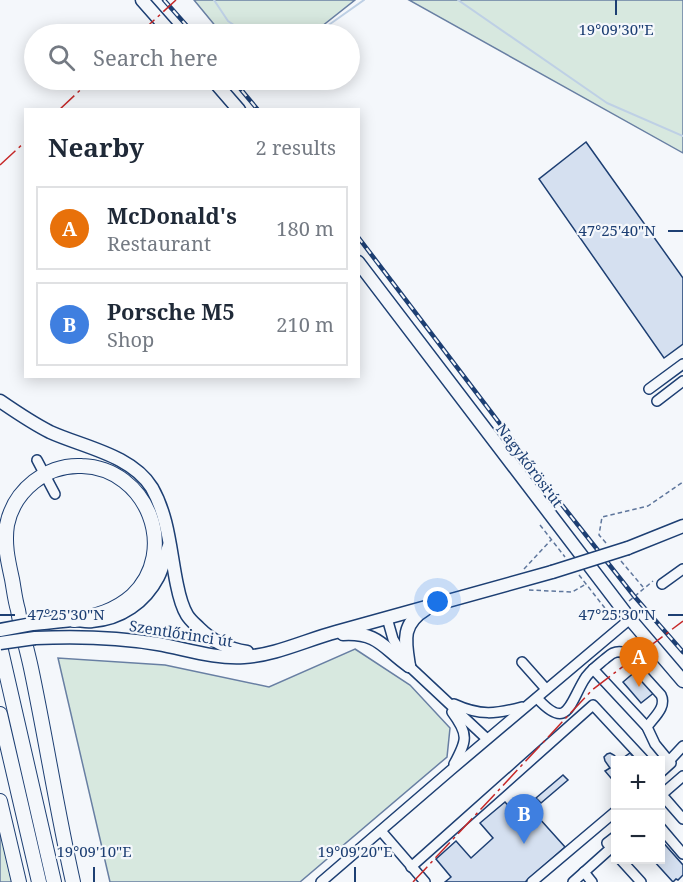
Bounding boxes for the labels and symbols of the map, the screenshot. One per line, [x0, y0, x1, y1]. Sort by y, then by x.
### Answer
text: 19°09'30"E [578, 19, 654, 39]
text: 47°25'40"N [578, 220, 656, 240]
street label: Nagykőrösi út [492, 419, 568, 511]
your location [423, 587, 452, 616]
text: 47°25'30"N [27, 604, 105, 624]
text: 47°25'30"N [578, 604, 656, 624]
street label: Szentlőrinci út [128, 615, 234, 651]
pin: A [620, 638, 658, 687]
pin: B [504, 794, 544, 844]
text: 19°09'10"E [56, 841, 132, 861]
text: 19°09'20"E [317, 841, 393, 861]

